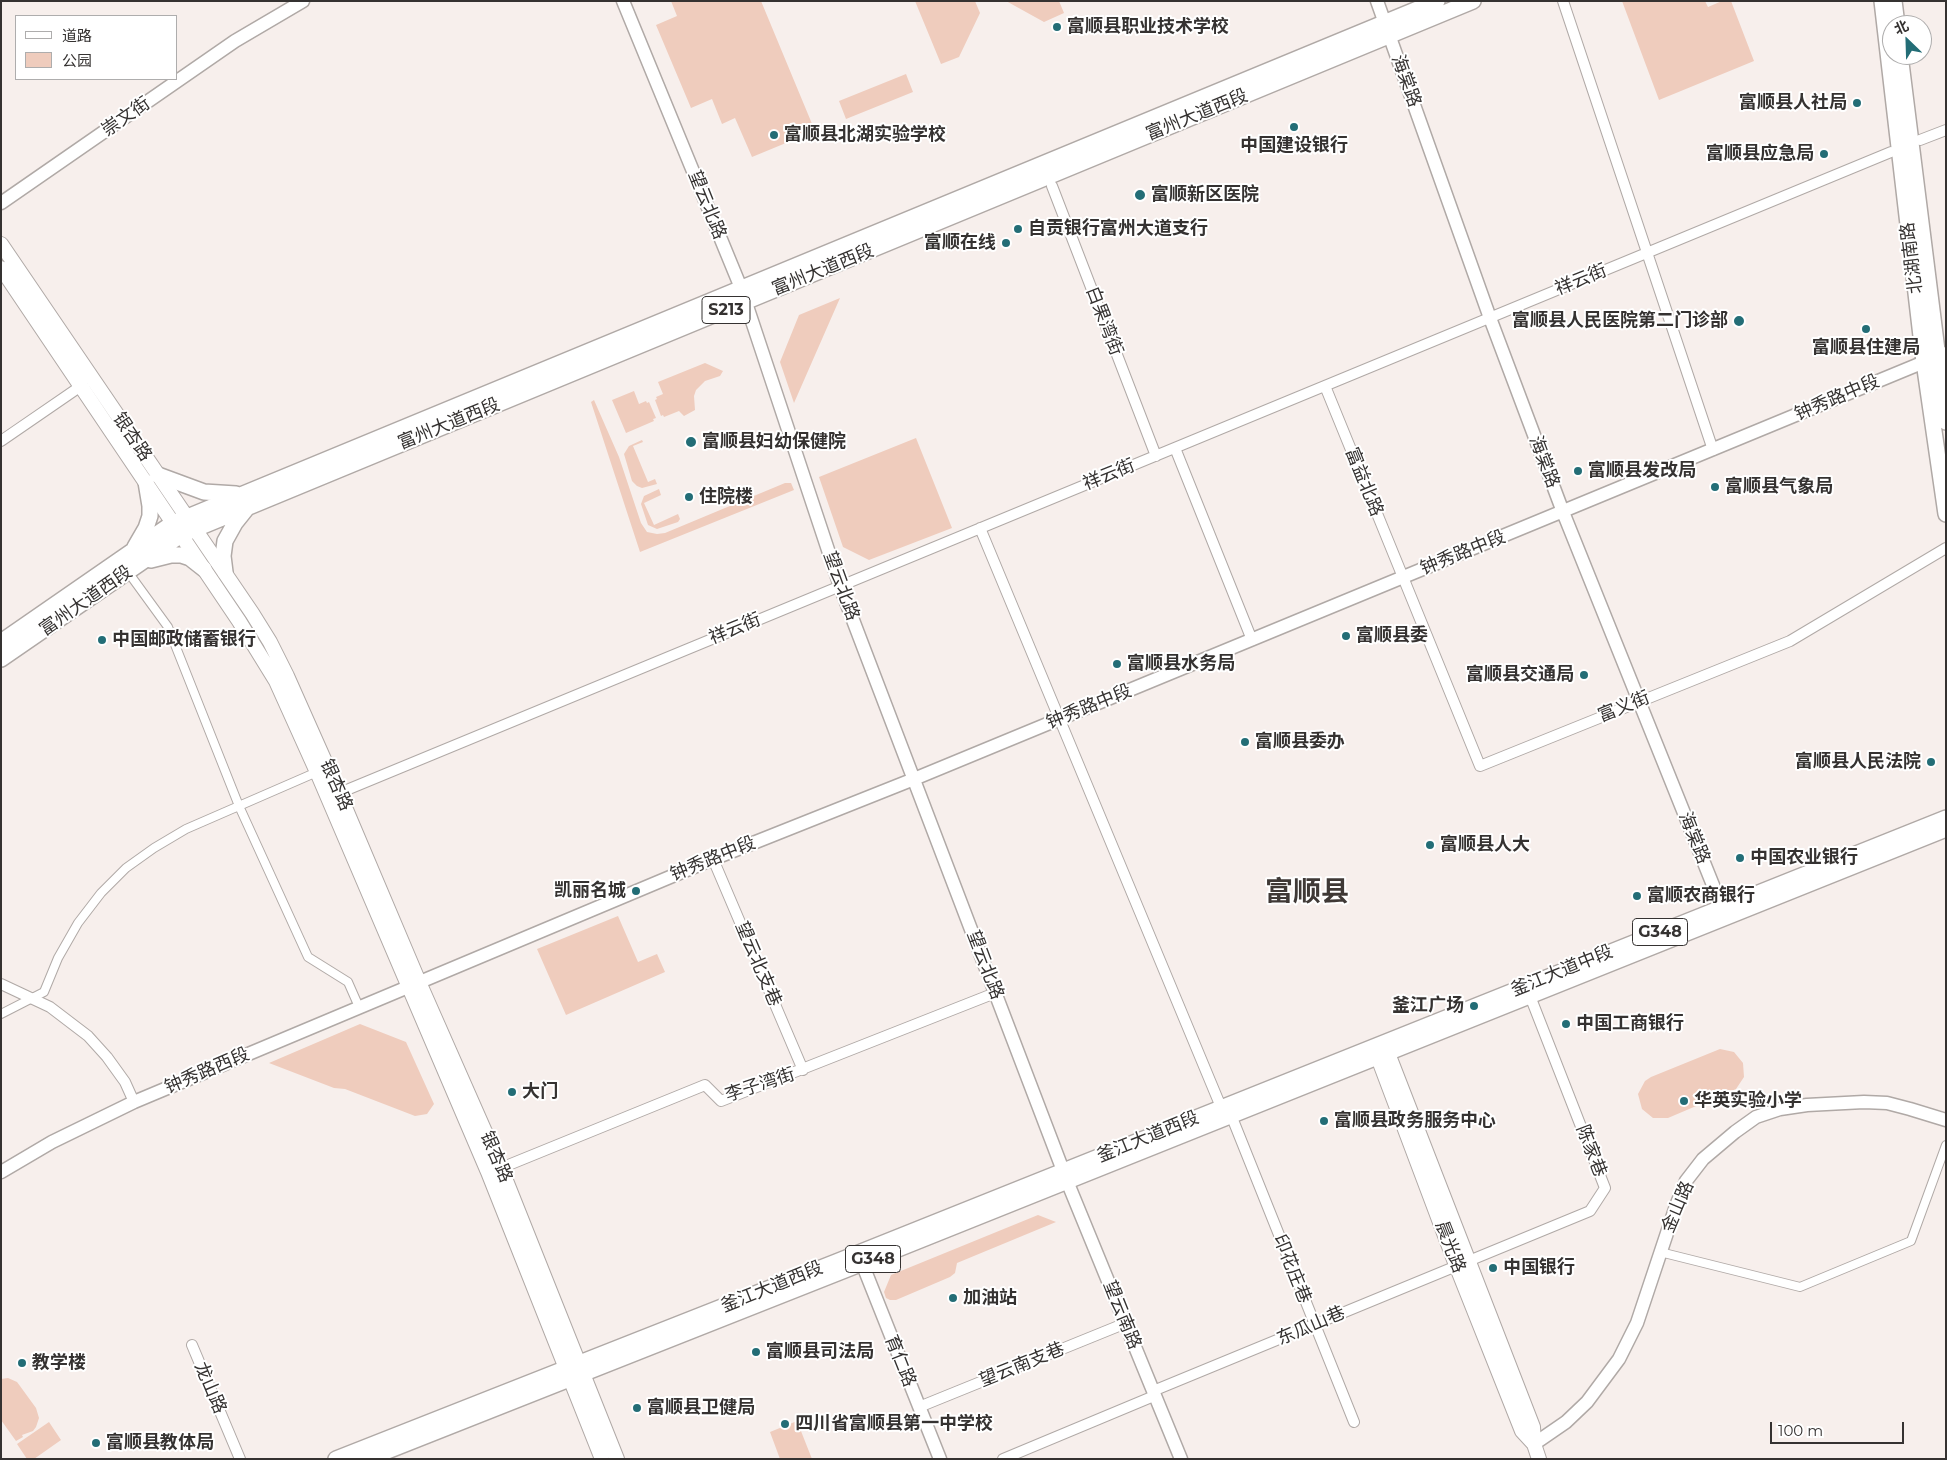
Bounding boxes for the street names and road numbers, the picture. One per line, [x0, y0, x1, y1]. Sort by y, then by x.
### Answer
street label: 海棠路 [1387, 52, 1425, 110]
street label: 富州大道西段 [1143, 85, 1251, 145]
street label: 崇文街 [98, 93, 154, 141]
street label: 望云北路 [684, 168, 730, 242]
street label: 北湖南路 [1897, 221, 1927, 295]
street label: 富州大道西段 [769, 240, 877, 300]
street label: 祥云街 [1552, 260, 1610, 300]
street label: 白果湾街 [1081, 284, 1127, 358]
road number: S213 [702, 296, 750, 324]
street label: 钟秀路中段 [1791, 370, 1883, 426]
street label: 富州大道西段 [395, 394, 503, 454]
street label: 银杏路 [108, 409, 156, 465]
street label: 海棠路 [1524, 433, 1564, 491]
street label: 富益北路 [1341, 445, 1387, 519]
street label: 祥云街 [1080, 455, 1138, 495]
street label: 钟秀路中段 [1417, 526, 1509, 580]
street label: 望云北路 [819, 548, 863, 624]
street label: 富州大道西段 [36, 561, 136, 641]
street label: 祥云街 [706, 609, 764, 649]
street label: 钟秀路中段 [1043, 680, 1135, 734]
street label: 富义街 [1595, 687, 1653, 727]
street label: 银杏路 [315, 756, 357, 814]
street label: 海棠路 [1674, 809, 1714, 867]
street label: 钟秀路中段 [667, 832, 759, 886]
street label: 望云北支巷 [730, 918, 786, 1010]
road number: G348 [1632, 919, 1688, 946]
street label: 望云北路 [962, 928, 1008, 1002]
street label: 釜江大道中段 [1508, 941, 1616, 1001]
street label: 钟秀路西段 [161, 1043, 253, 1099]
street label: 李子湾街 [722, 1064, 798, 1106]
street label: 釜江大道西段 [1094, 1107, 1202, 1167]
street label: 陈家巷 [1571, 1122, 1611, 1180]
street label: 银杏路 [476, 1128, 516, 1186]
street label: 金山路 [1658, 1178, 1698, 1236]
street label: 晨光路 [1430, 1218, 1470, 1276]
street label: 印花庄巷 [1269, 1232, 1315, 1306]
road number: G348 [846, 1246, 900, 1272]
street label: 釜江大道西段 [718, 1257, 826, 1317]
street label: 望云南路 [1099, 1278, 1145, 1352]
street label: 东瓜山巷 [1274, 1302, 1348, 1350]
street label: 育仁路 [880, 1332, 920, 1390]
street label: 望云南支巷 [976, 1338, 1068, 1392]
street label: 龙山路 [190, 1359, 230, 1417]

